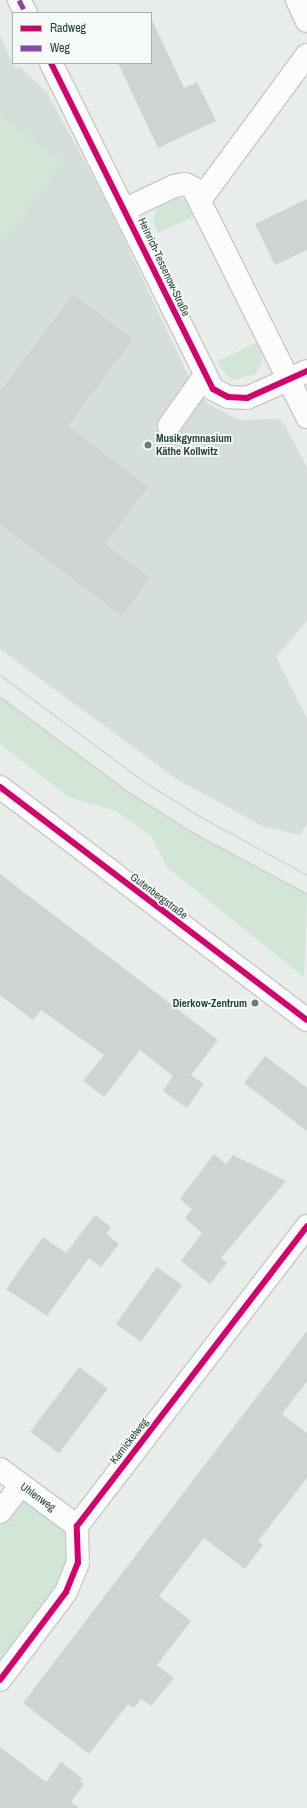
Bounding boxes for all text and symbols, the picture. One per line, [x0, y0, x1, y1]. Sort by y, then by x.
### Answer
legend [12, 12, 152, 64]
text: Radweg [50, 20, 86, 36]
text: Weg [50, 40, 70, 56]
street label: Heinrich-Tessenow-Straße [135, 216, 193, 318]
place label: Musikgymnasium Käthe Kollwitz [156, 432, 232, 458]
marker: Musikgymnasium Käthe Kollwitz [143, 440, 153, 450]
street label: Gutenbergstraße [128, 870, 190, 922]
place label: Dierkow-Zentrum [173, 996, 247, 1010]
marker: Dierkow-Zentrum [250, 998, 260, 1008]
street label: Karnickelweg [107, 1416, 151, 1466]
street label: Uhlenweg [18, 1480, 58, 1514]

